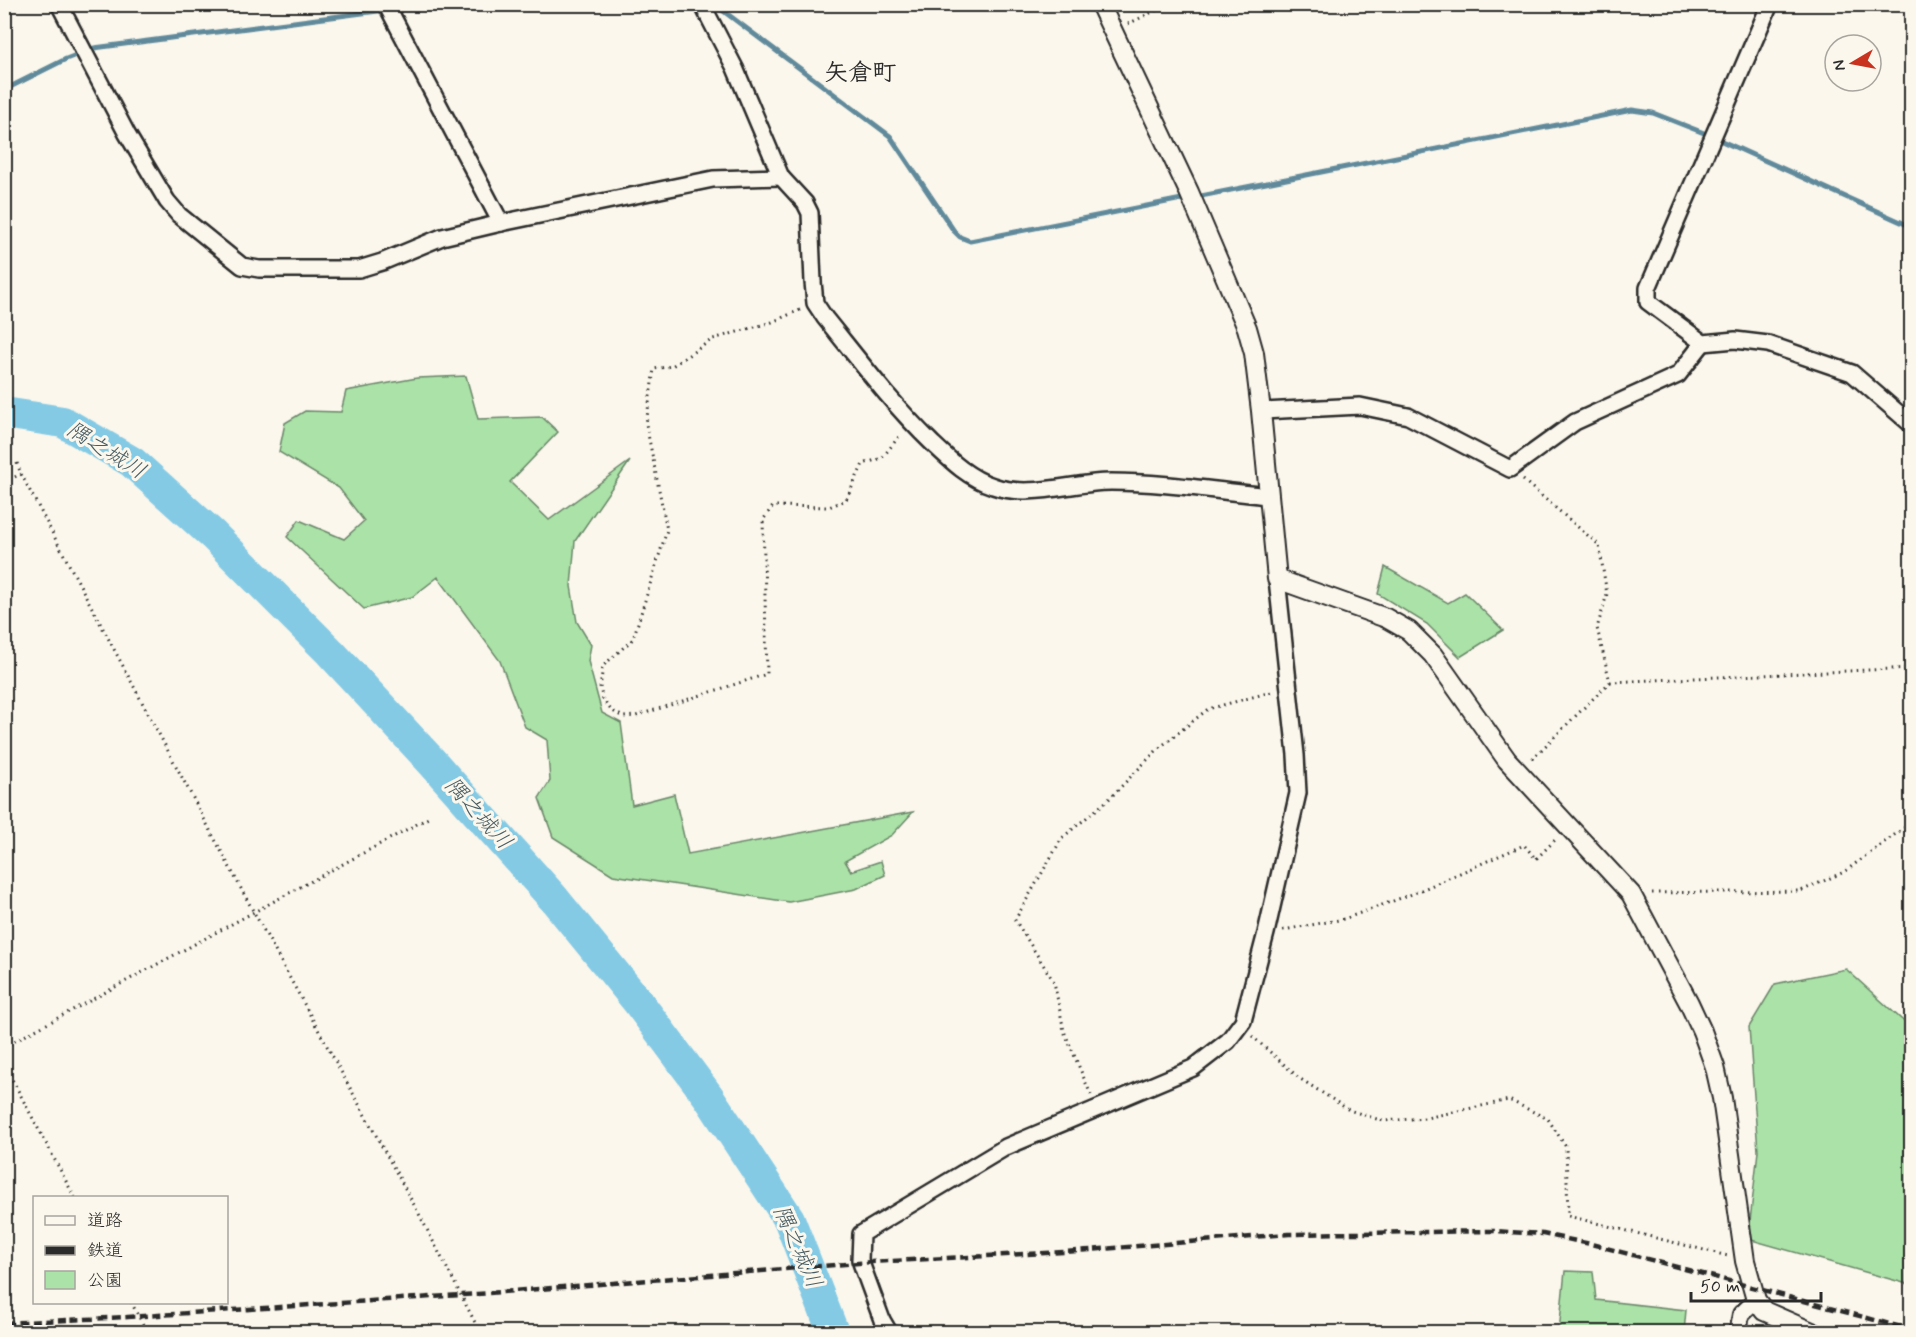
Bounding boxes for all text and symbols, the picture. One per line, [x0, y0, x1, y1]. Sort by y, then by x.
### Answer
north arrow [1823, 33, 1883, 93]
district label: 矢倉町 [824, 58, 896, 89]
text: N [1828, 58, 1851, 72]
water label: 隅之城川 [61, 416, 151, 486]
water label: 隅之城川 [438, 772, 518, 856]
legend [33, 1196, 228, 1304]
water label: 隅之城川 [766, 1201, 828, 1293]
text: 道路 [87, 1209, 123, 1233]
text: 鉄道 [87, 1239, 123, 1263]
scale bar [1691, 1265, 1822, 1303]
text: 公園 [87, 1269, 123, 1293]
text: 50 m [1700, 1275, 1740, 1299]

